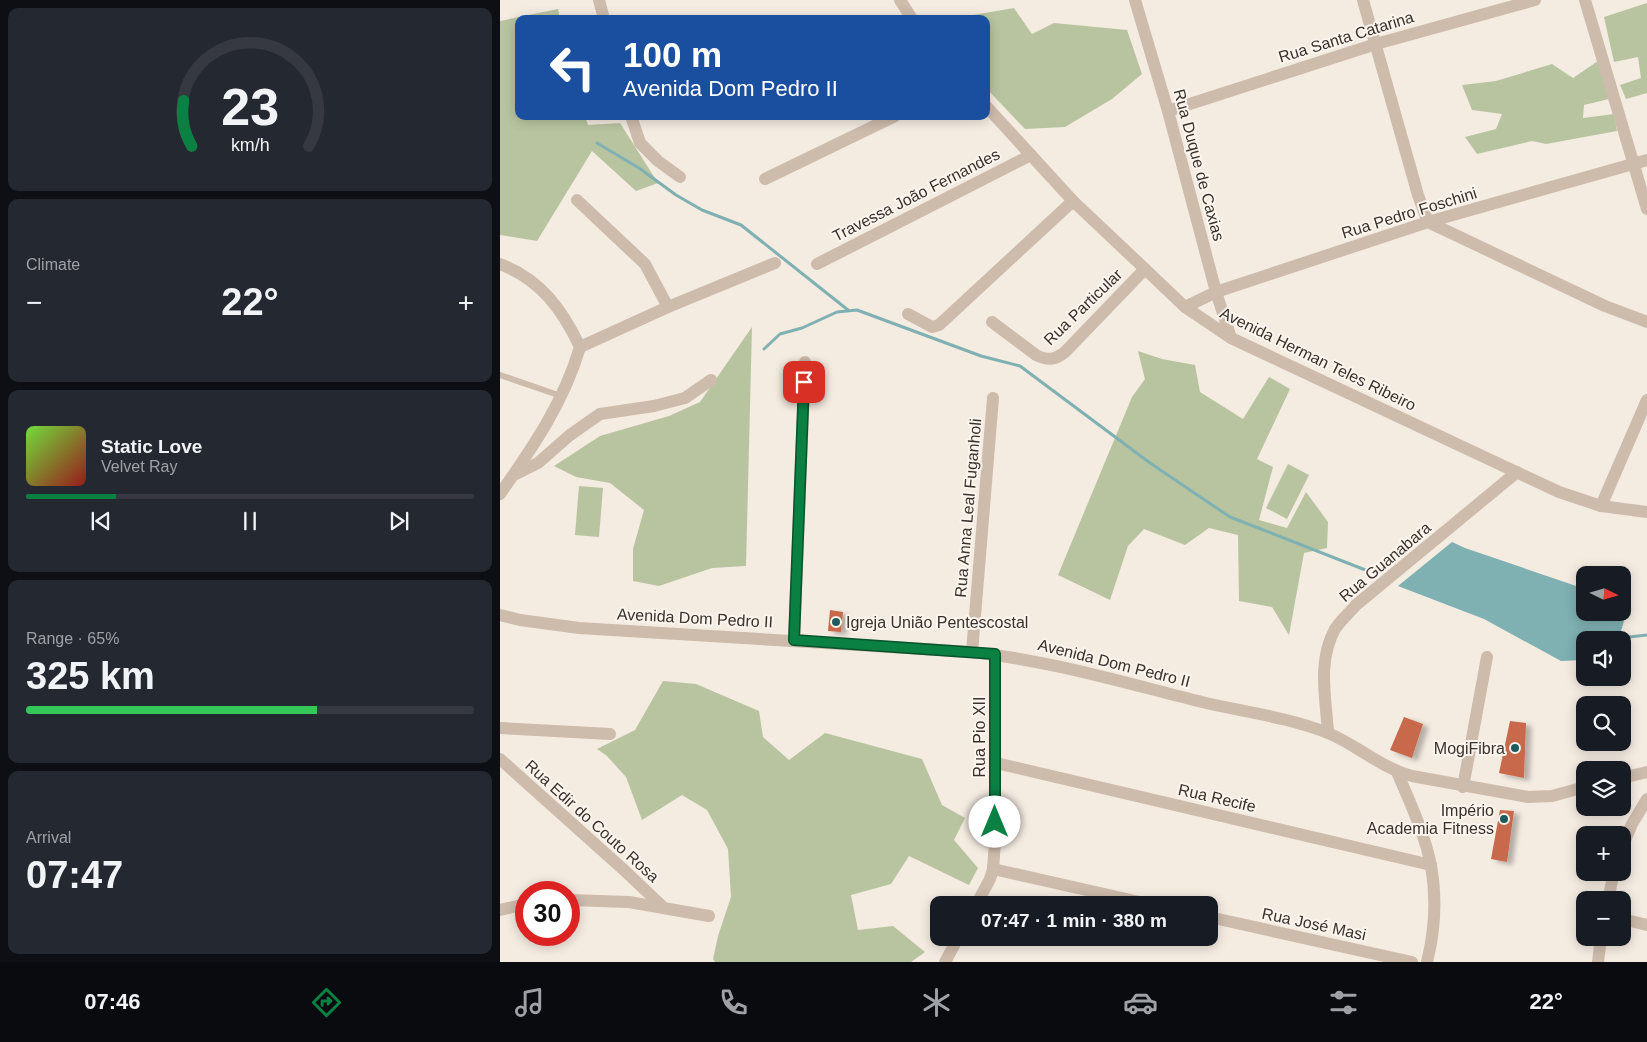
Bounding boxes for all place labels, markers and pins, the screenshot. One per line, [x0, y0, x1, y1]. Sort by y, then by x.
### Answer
pin [783, 361, 825, 403]
place label: Igreja União Pentescostal [846, 614, 1028, 631]
marker: Igreja União Pentescostal [830, 616, 842, 628]
place label: MogiFibra [1434, 740, 1505, 757]
marker: MogiFibra [1509, 742, 1521, 754]
place label: Império Academia Fitness [1367, 802, 1494, 837]
marker: Império Academia Fitness [1498, 813, 1510, 825]

